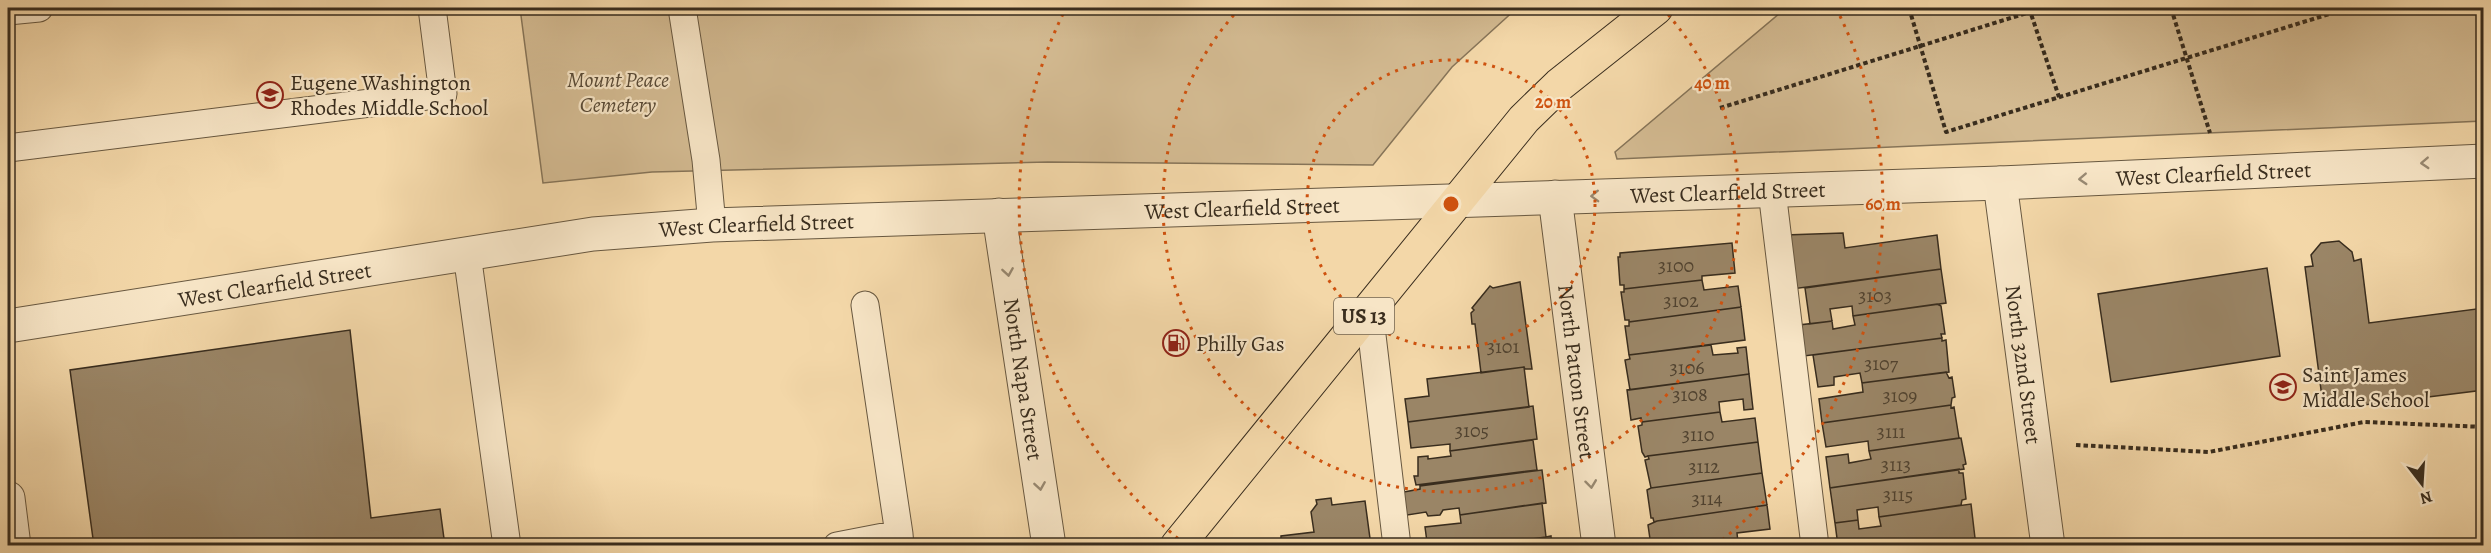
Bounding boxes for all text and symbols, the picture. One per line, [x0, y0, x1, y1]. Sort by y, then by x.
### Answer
park label: Mount Peace Cemetery [567, 65, 669, 120]
place label: Eugene Washington Rhodes Middle School [290, 68, 488, 123]
text: 40 m [1694, 71, 1730, 95]
school or university icon: Eugene Washington Rhodes Middle School [255, 80, 285, 110]
text: 20 m [1535, 90, 1571, 114]
street label: West Clearfield Street [2114, 155, 2312, 194]
one-way arrow [2421, 157, 2430, 170]
one-way arrow [2079, 173, 2088, 186]
street label: West Clearfield Street [1629, 175, 1826, 211]
one-way arrow [1590, 189, 1599, 202]
street label: West Clearfield Street [1143, 191, 1340, 227]
text: 60 m [1865, 192, 1901, 216]
centre of rings [1441, 194, 1461, 214]
street label: West Clearfield Street [657, 206, 855, 245]
house number: 3100 [1658, 252, 1694, 279]
street label: West Clearfield Street [175, 255, 374, 315]
one-way arrow [1001, 268, 1013, 277]
street label: North Patton Street [1550, 282, 1602, 461]
house number: 3103 [1858, 282, 1892, 309]
street label: North 32nd Street [1998, 283, 2048, 446]
house number: 3102 [1663, 287, 1699, 314]
street label: North Napa Street [996, 296, 1050, 463]
road number: US 13 [1334, 298, 1394, 334]
fuel station icon: Philly Gas [1161, 328, 1191, 358]
place label: Philly Gas [1196, 329, 1285, 359]
house number: 3101 [1487, 333, 1519, 360]
house number: 3107 [1864, 350, 1899, 377]
house number: 3106 [1669, 354, 1705, 381]
place label: Saint James Middle School [2302, 360, 2429, 415]
school or university icon: Saint James Middle School [2268, 372, 2298, 402]
house number: 3108 [1672, 381, 1708, 408]
house number: 3109 [1883, 382, 1917, 409]
house number: 3105 [1455, 417, 1489, 444]
house number: 3111 [1877, 418, 1906, 445]
house number: 3110 [1682, 421, 1714, 448]
house number: 3113 [1881, 451, 1911, 478]
house number: 3112 [1688, 453, 1720, 480]
north arrow [2392, 454, 2452, 514]
one-way arrow [1585, 480, 1597, 489]
one-way arrow [1033, 481, 1045, 491]
house number: 3115 [1883, 481, 1913, 508]
house number: 3114 [1691, 485, 1723, 512]
text: N [2417, 485, 2435, 510]

